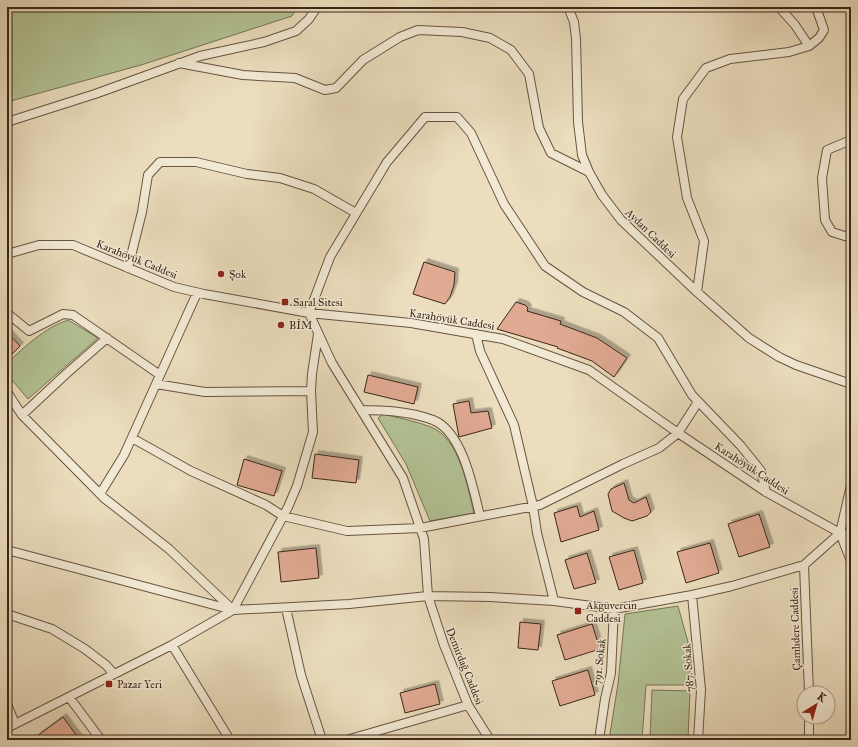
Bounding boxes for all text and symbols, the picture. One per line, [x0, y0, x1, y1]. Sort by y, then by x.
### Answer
street label: Aydan Caddesi [622, 205, 679, 261]
street label: Karahöyük Caddesi [94, 237, 179, 282]
place label: Şok [229, 268, 247, 281]
marker: Şok [216, 269, 226, 279]
place label: Saral Sitesi [293, 296, 343, 309]
marker: Saral Sitesi [280, 297, 290, 307]
street label: Karahöyük Caddesi [408, 306, 495, 333]
place label: BİM [289, 318, 312, 332]
marker: BİM [276, 320, 286, 330]
street label: Karahöyük Caddesi [712, 440, 791, 497]
street label: Çamlıdere Caddesi [788, 587, 803, 671]
place label: Akgüvercin Caddesi [585, 599, 637, 625]
marker: Akgüvercin Caddesi [573, 606, 583, 616]
street label: Demirdağ Caddesi [443, 626, 486, 707]
street label: 791. Sokak [591, 637, 609, 686]
street label: 787. Sokak [680, 642, 697, 693]
place label: Pazar Yeri [117, 678, 162, 691]
marker: Pazar Yeri [104, 679, 114, 689]
north arrow [796, 685, 836, 725]
text: K [815, 690, 830, 706]

